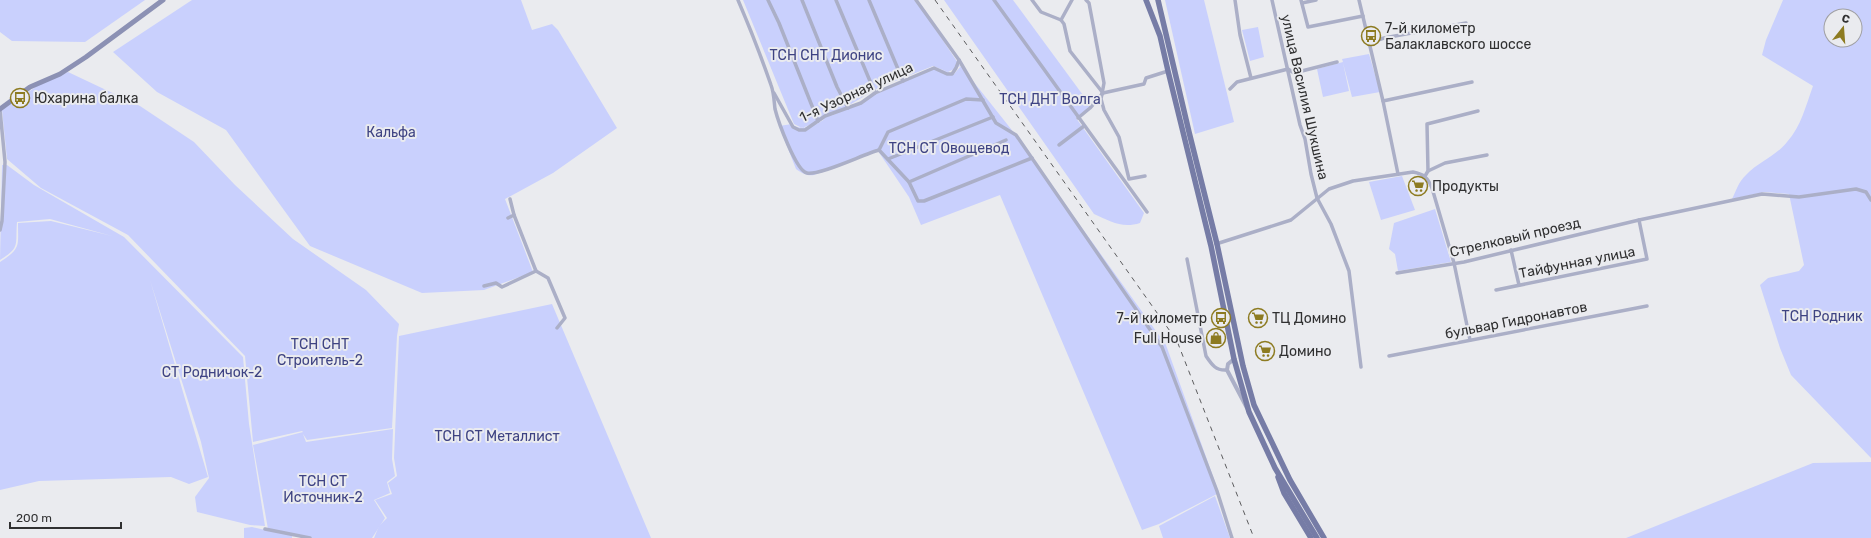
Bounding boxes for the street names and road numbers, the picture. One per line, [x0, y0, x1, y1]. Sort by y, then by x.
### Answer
street label: улица Василия Шукшина [1277, 13, 1332, 181]
street label: 1-я Узорная улица [797, 59, 916, 126]
street label: Стрелковый проезд [1448, 214, 1582, 261]
street label: Тайфунная улица [1518, 243, 1637, 282]
street label: бульвар Гидронавтов [1444, 298, 1589, 343]

